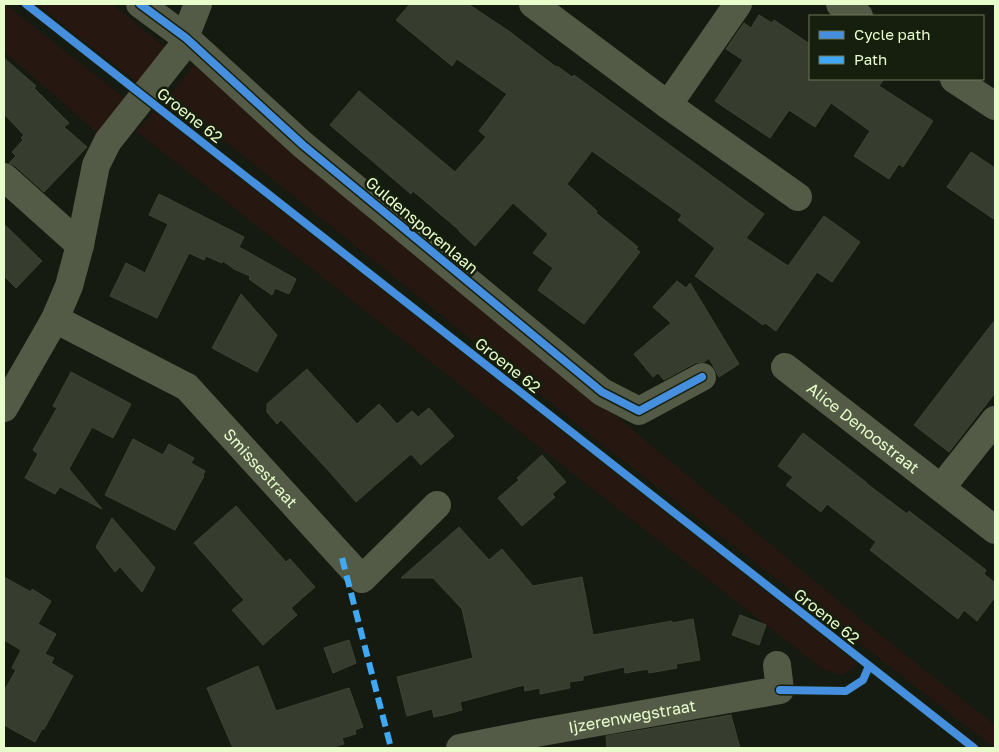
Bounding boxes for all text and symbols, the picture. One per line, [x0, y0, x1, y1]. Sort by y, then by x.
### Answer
legend [809, 15, 984, 80]
text: Cycle path [854, 25, 930, 43]
text: Path [854, 50, 887, 68]
street label: Groene 62 [153, 83, 227, 147]
street label: Guldensporenlaan [362, 172, 482, 278]
street label: Groene 62 [471, 333, 545, 397]
street label: Alice Denoostraat [803, 378, 923, 478]
street label: Smissestraat [220, 424, 302, 512]
street label: Groene 62 [790, 584, 864, 648]
street label: Ijzerenwegstraat [567, 695, 697, 737]

